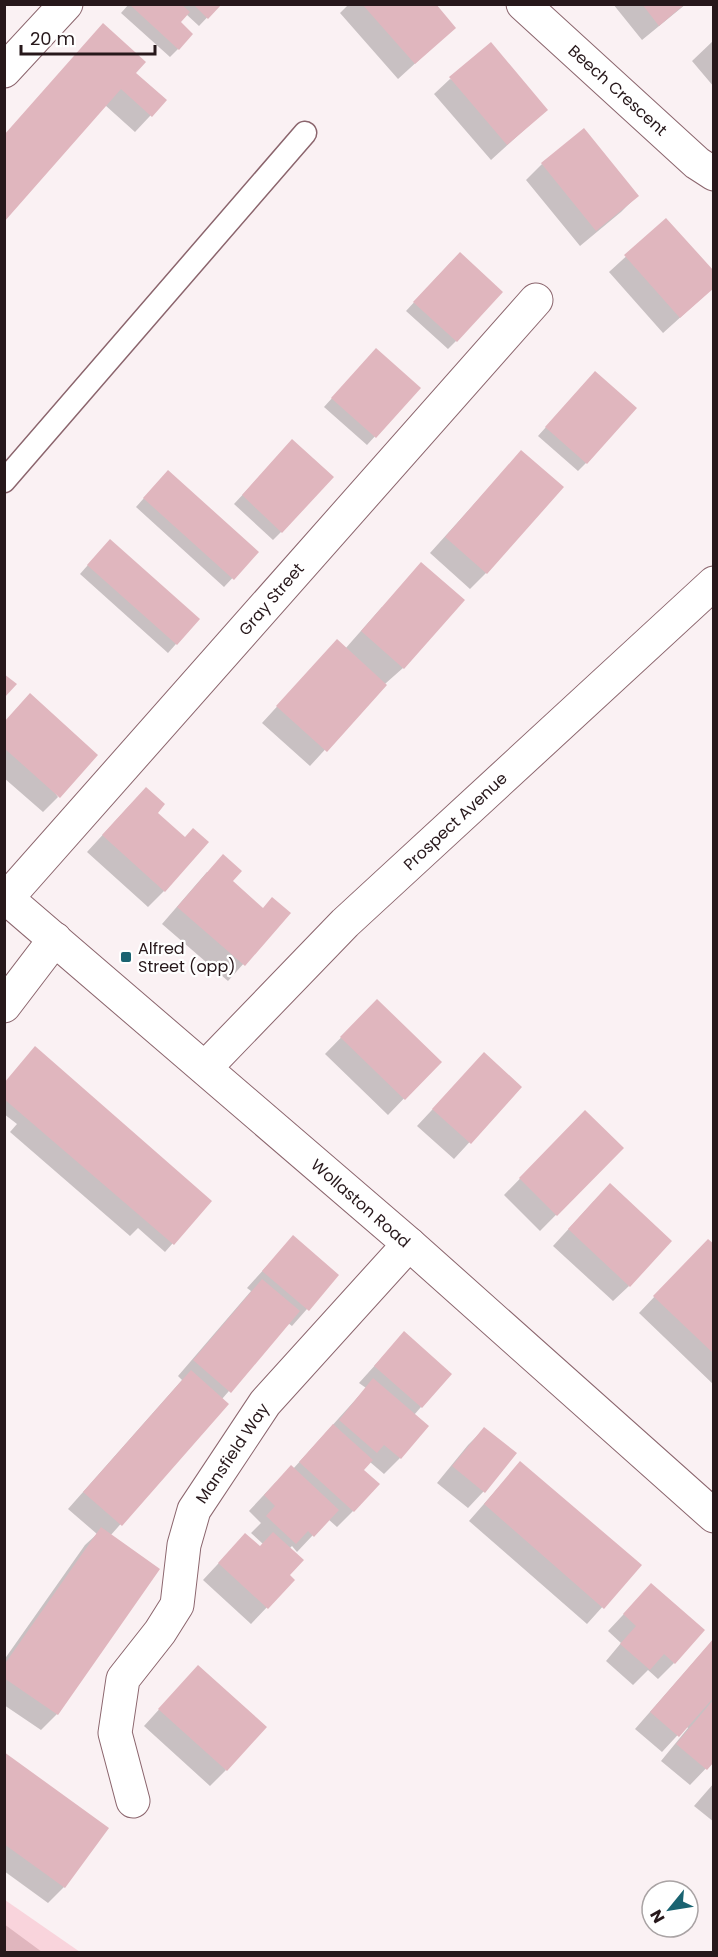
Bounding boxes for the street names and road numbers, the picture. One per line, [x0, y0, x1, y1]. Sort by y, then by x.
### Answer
street label: Beech Crescent [563, 40, 672, 141]
street label: Gray Street [233, 558, 309, 641]
street label: Prospect Avenue [398, 767, 512, 876]
street label: Wollaston Road [306, 1154, 415, 1253]
street label: Mansfield Way [190, 1398, 275, 1508]

